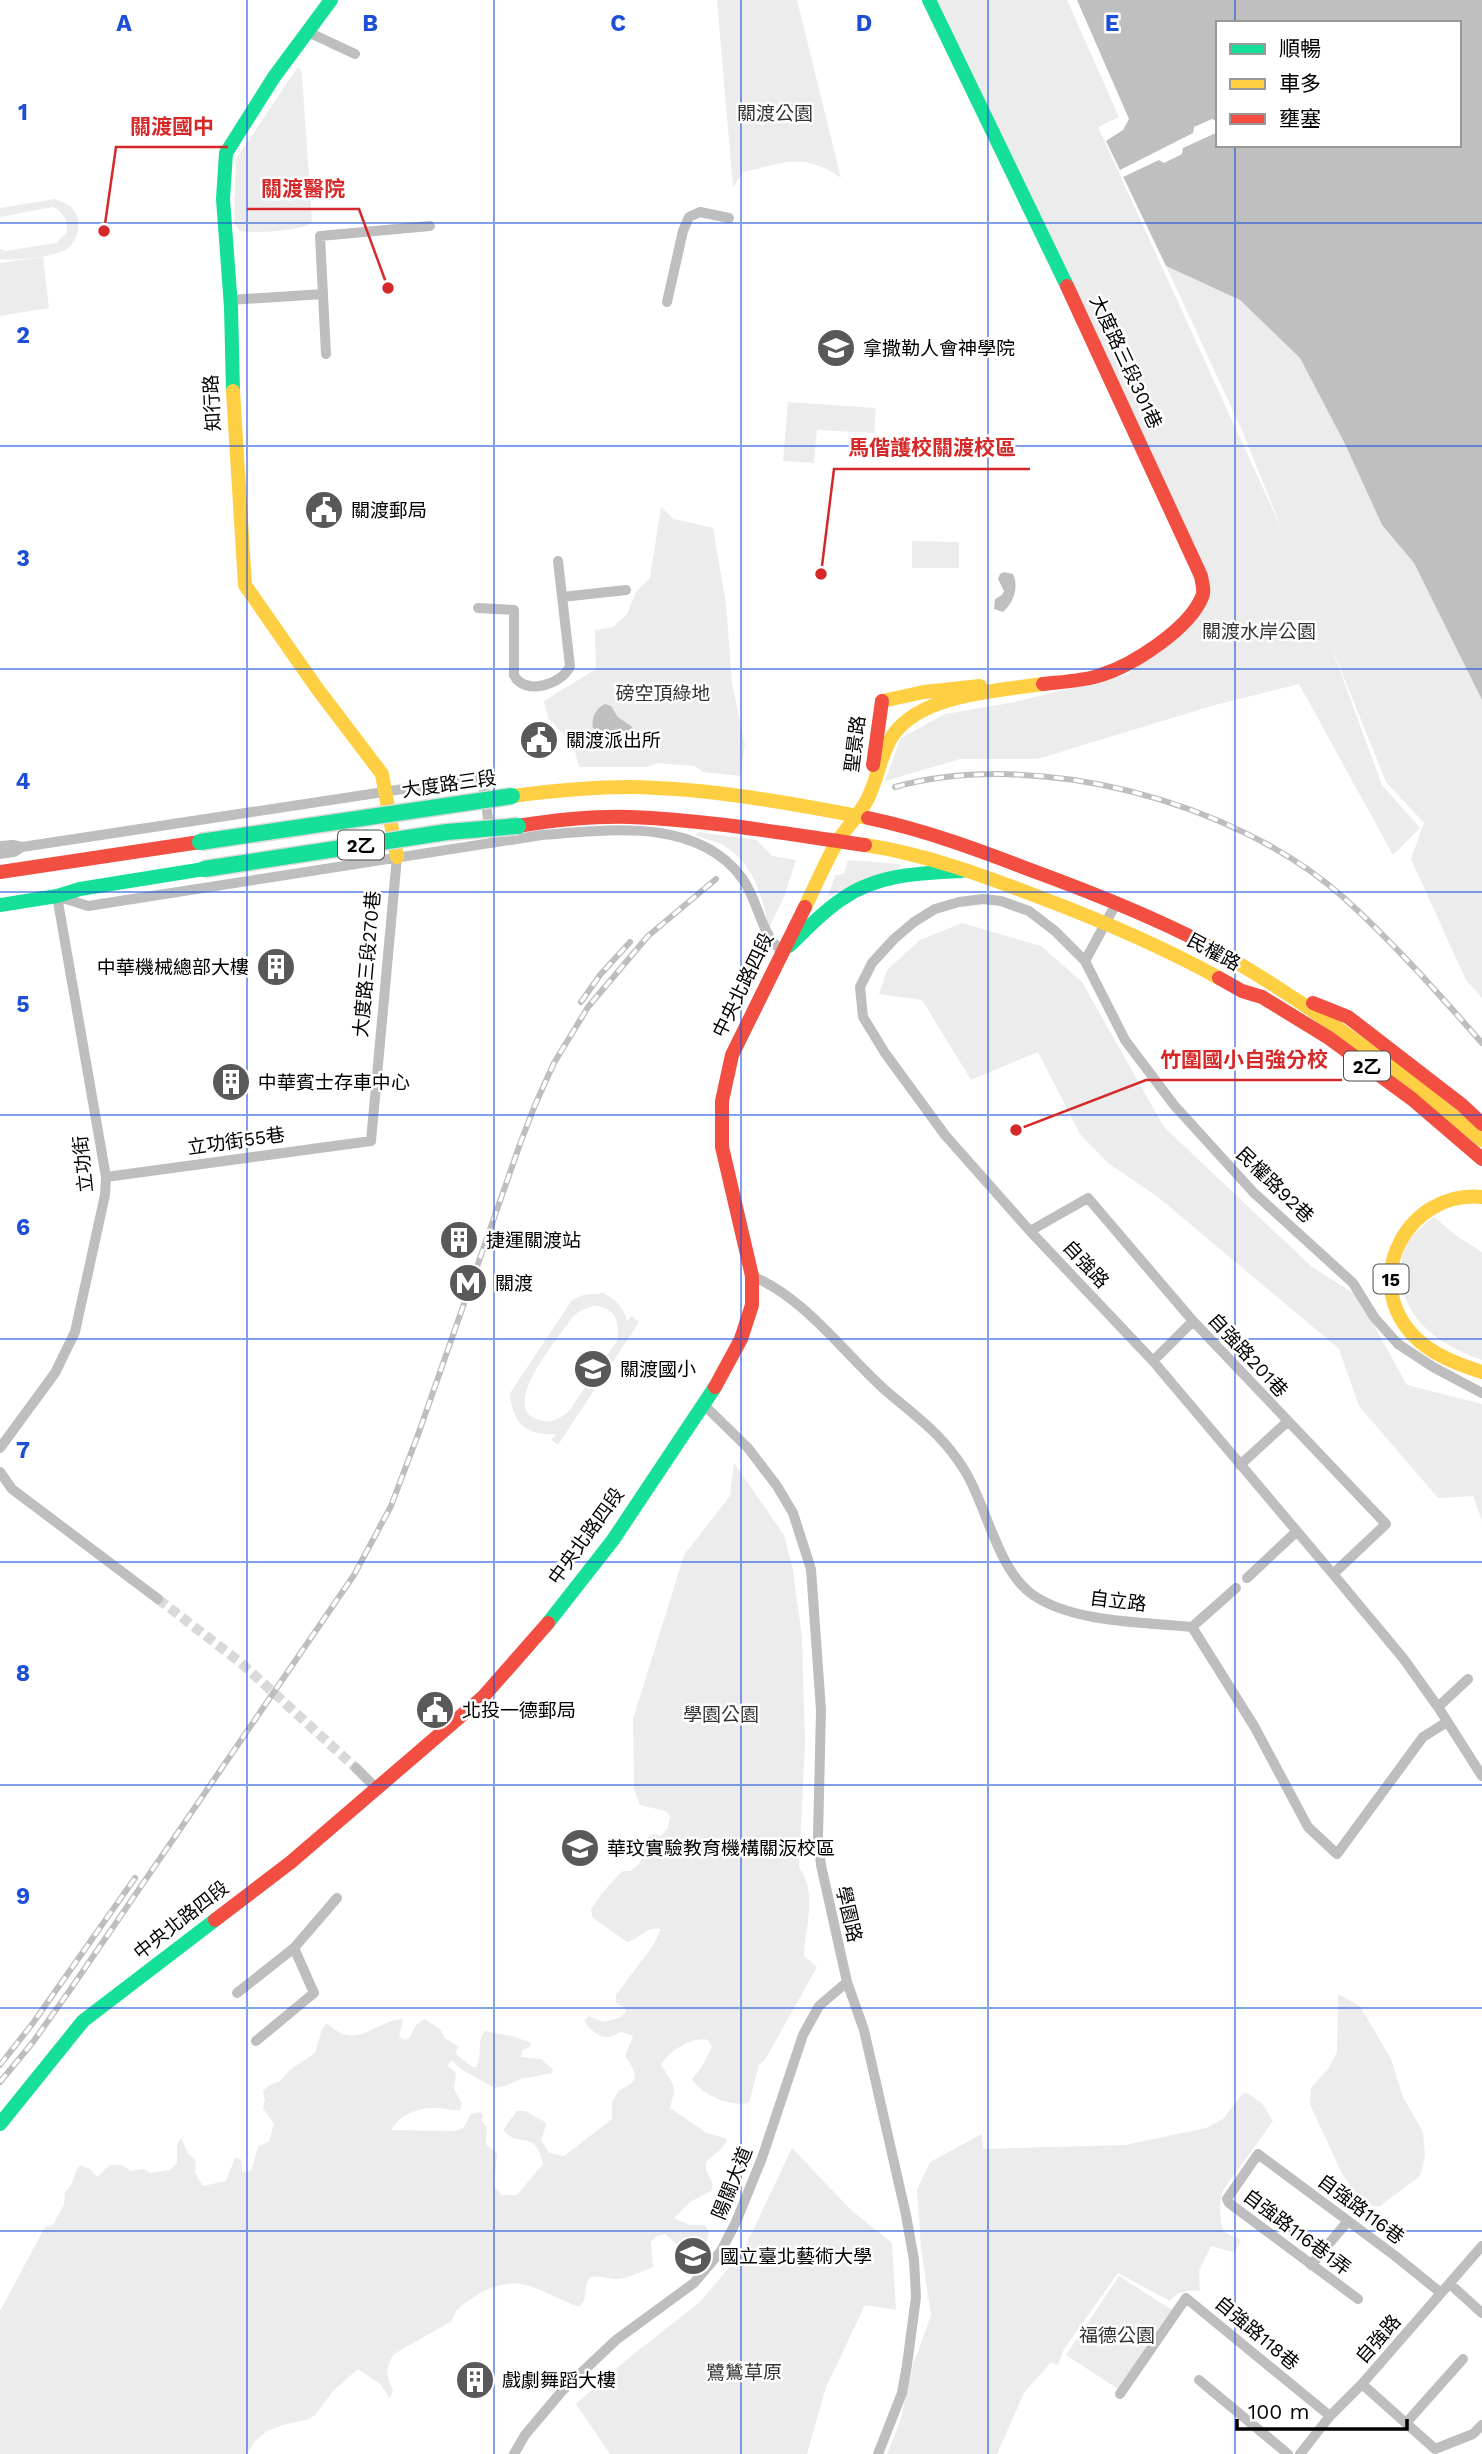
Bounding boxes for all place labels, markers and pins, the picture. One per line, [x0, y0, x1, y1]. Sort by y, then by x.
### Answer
callout: 關渡國中 [116, 105, 228, 147]
callout: 關渡醫院 [247, 167, 359, 209]
school or university icon: 拿撒勒人會神學院 [815, 327, 857, 369]
place label: 拿撒勒人會神學院 [863, 337, 1015, 360]
callout: 馬偕護校關渡校區 [834, 427, 1030, 469]
public building icon: 關渡郵局 [303, 489, 345, 531]
place label: 關渡郵局 [351, 499, 427, 522]
public building icon: 關渡派出所 [518, 719, 560, 761]
place label: 關渡派出所 [566, 729, 661, 752]
building icon: 中華機械總部大樓 [255, 946, 297, 988]
place label: 中華機械總部大樓 [97, 956, 249, 979]
callout: 竹圍國小自強分校 [1146, 1038, 1342, 1080]
building icon: 中華賓士存車中心 [210, 1061, 252, 1103]
place label: 中華賓士存車中心 [258, 1071, 410, 1094]
building icon: 捷運關渡站 [438, 1219, 480, 1261]
place label: 捷運關渡站 [486, 1229, 581, 1252]
metro station icon: 關渡 [447, 1262, 489, 1304]
place label: 關渡 [495, 1272, 533, 1295]
school or university icon: 關渡國小 [572, 1348, 614, 1390]
place label: 關渡國小 [620, 1358, 696, 1381]
public building icon: 北投一德郵局 [414, 1689, 456, 1731]
place label: 北投一德郵局 [462, 1699, 576, 1722]
school or university icon: 華玟實驗教育機構關汳校區 [559, 1827, 601, 1869]
place label: 華玟實驗教育機構關汳校區 [607, 1837, 835, 1860]
school or university icon: 國立臺北藝術大學 [672, 2235, 714, 2277]
place label: 國立臺北藝術大學 [720, 2245, 872, 2268]
building icon: 戲劇舞蹈大樓 [454, 2359, 496, 2401]
place label: 戲劇舞蹈大樓 [502, 2369, 616, 2392]

